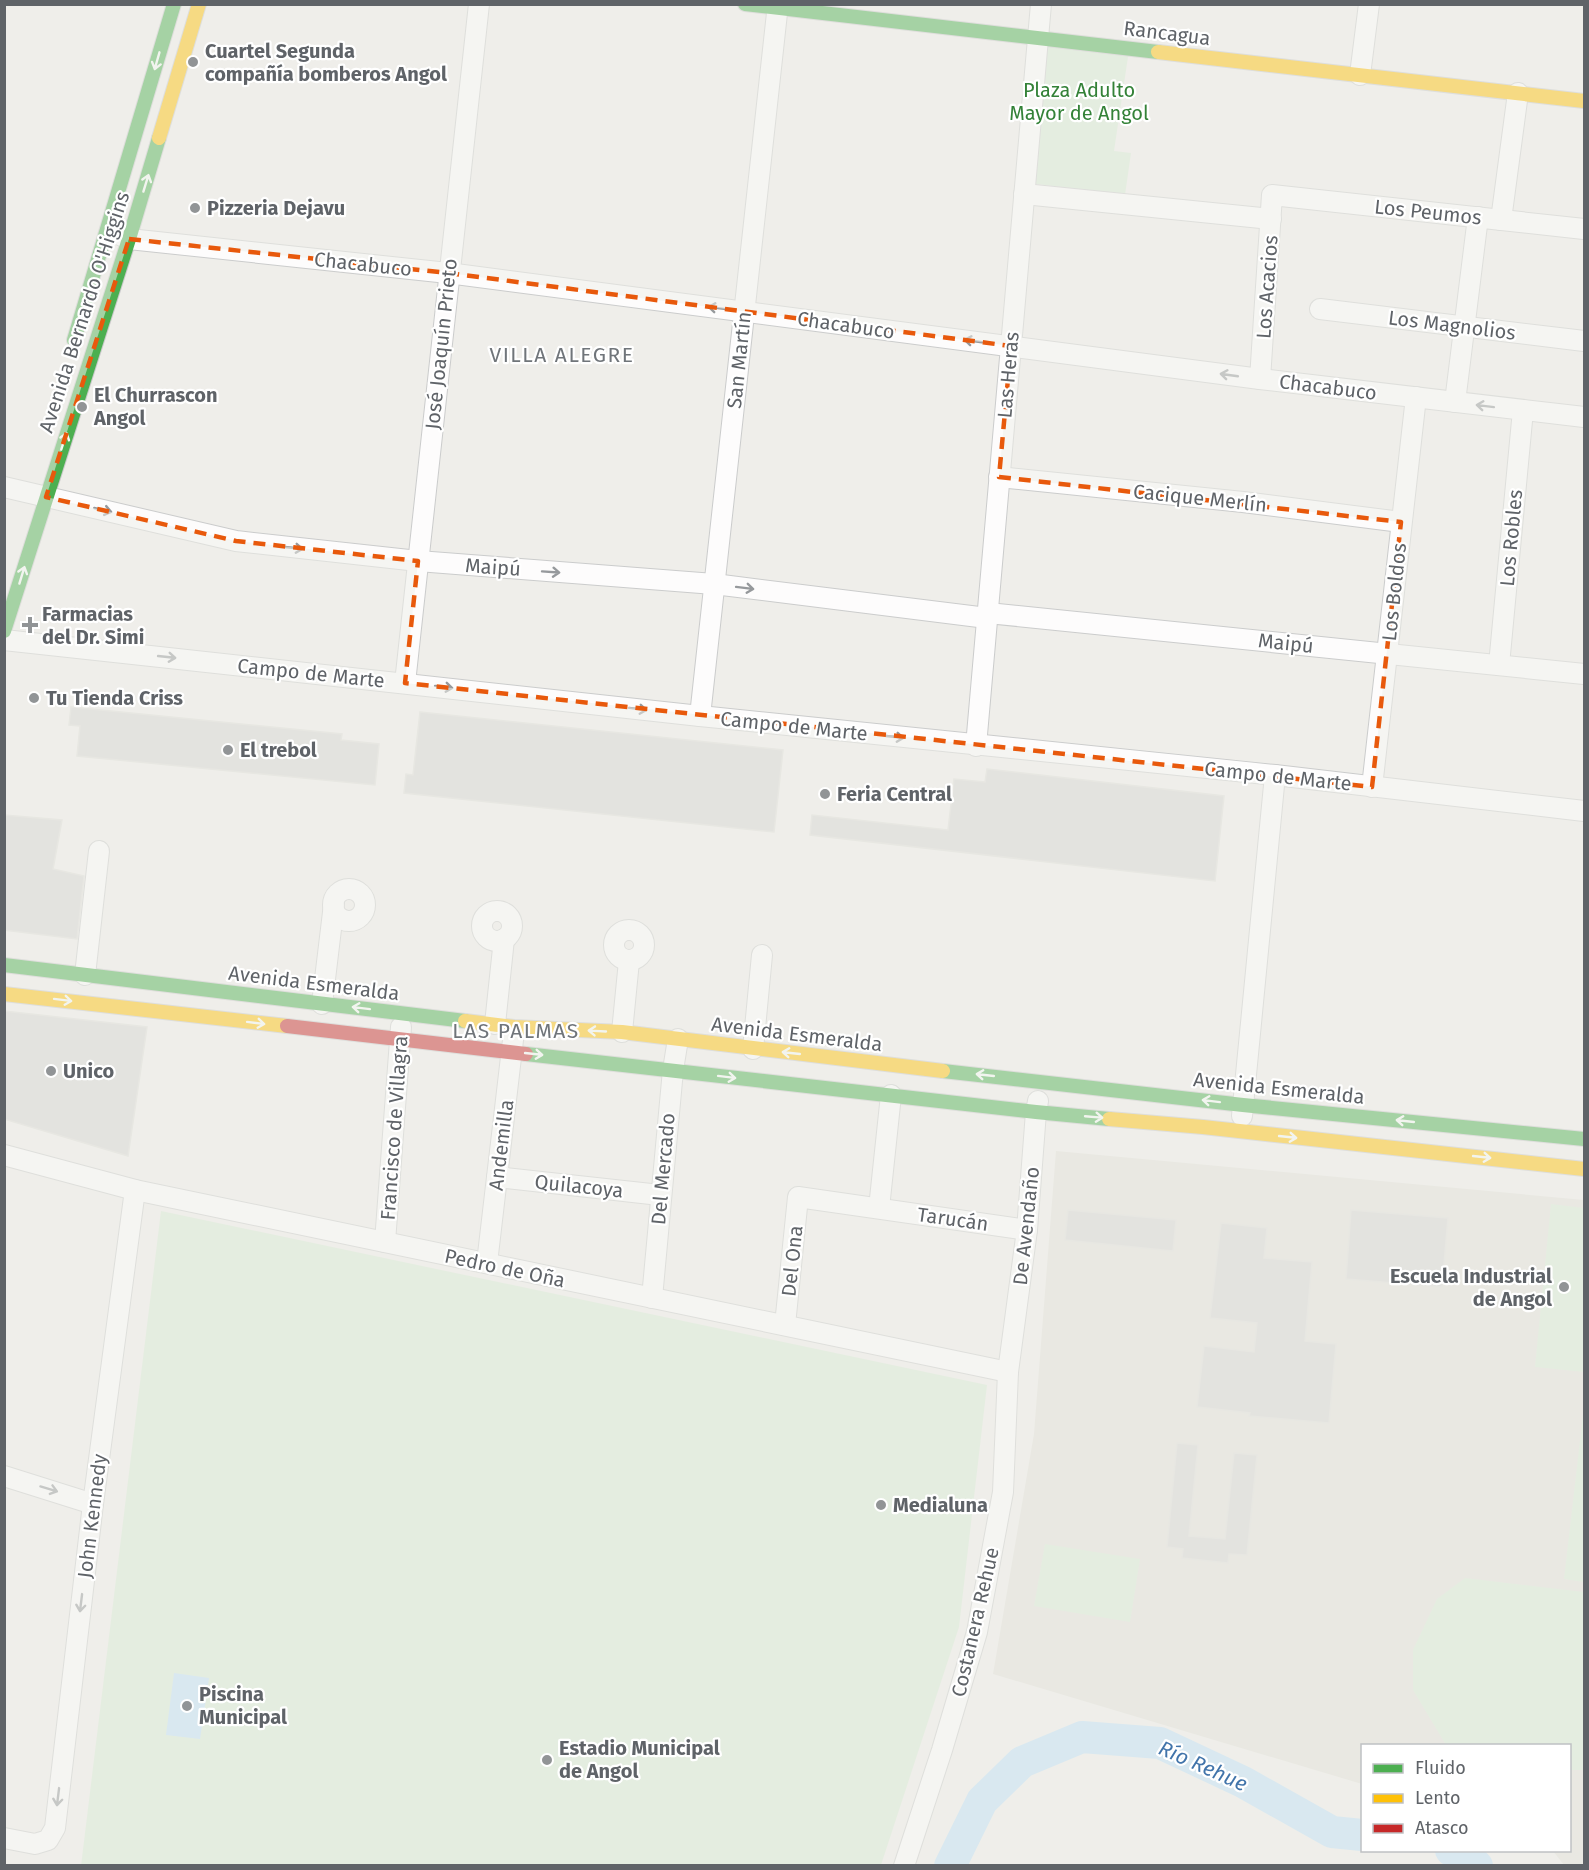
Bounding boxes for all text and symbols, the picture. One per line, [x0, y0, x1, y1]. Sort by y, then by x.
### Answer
street label: Rancagua [1122, 16, 1212, 50]
place label: Cuartel Segunda compañía bomberos Angol [205, 39, 447, 86]
one-way arrow [151, 51, 162, 70]
marker: Cuartel Segunda compañía bomberos Angol [186, 55, 200, 69]
park label: Plaza Adulto Mayor de Angol [1009, 78, 1149, 125]
one-way arrow [141, 174, 152, 193]
street label: Avenida Bernardo O'Higgins [34, 188, 134, 436]
street label: Los Peumos [1373, 194, 1483, 230]
place label: Pizzeria Dejavu [207, 196, 345, 220]
marker: Pizzeria Dejavu [188, 201, 202, 215]
street label: Los Acacios [1251, 234, 1283, 340]
street label: Chacabuco [313, 247, 413, 281]
street label: José Joaquín Prieto [420, 257, 462, 431]
one-way arrow [707, 302, 727, 313]
street label: Los Magnolios [1387, 305, 1517, 345]
street label: Chacabuco [796, 306, 896, 344]
street label: San Martín [722, 310, 756, 410]
street label: Las Heras [992, 331, 1024, 419]
one-way arrow [963, 336, 983, 347]
district label: VILLA ALEGRE [489, 342, 635, 368]
one-way arrow [1219, 369, 1239, 380]
street label: Chacabuco [1278, 369, 1378, 405]
place label: El Churrascon Angol [93, 383, 217, 430]
marker: El Churrascon Angol [75, 400, 89, 414]
one-way arrow [1475, 400, 1495, 411]
one-way arrow [59, 432, 70, 451]
street label: Cacique Merlín [1132, 479, 1268, 517]
street label: Los Robles [1495, 489, 1527, 587]
one-way arrow [93, 505, 112, 516]
street label: Los Boldos [1377, 542, 1411, 642]
one-way arrow [284, 543, 303, 554]
street label: Maipú [464, 553, 522, 581]
one-way arrow [17, 566, 28, 585]
one-way arrow [540, 567, 560, 578]
one-way arrow [735, 583, 755, 594]
place label: Farmacias del Dr. Simi [42, 602, 144, 649]
marker: Farmacias del Dr. Simi [23, 618, 37, 632]
street label: Maipú [1257, 628, 1315, 658]
one-way arrow [157, 652, 177, 663]
street label: Campo de Marte [236, 653, 386, 693]
one-way arrow [434, 682, 454, 693]
place label: Tu Tienda Criss [46, 686, 183, 710]
marker: Tu Tienda Criss [27, 691, 41, 705]
one-way arrow [628, 704, 648, 715]
street label: Campo de Marte [719, 706, 869, 746]
one-way arrow [884, 732, 904, 743]
place label: El trebol [240, 738, 317, 762]
marker: El trebol [221, 743, 235, 757]
street label: Campo de Marte [1203, 756, 1353, 796]
place label: Feria Central [837, 782, 952, 806]
marker: Feria Central [818, 787, 832, 801]
street label: Avenida Esmeralda [227, 961, 401, 1005]
one-way arrow [52, 995, 72, 1006]
one-way arrow [352, 1002, 372, 1013]
street label: Avenida Esmeralda [710, 1012, 884, 1056]
one-way arrow [246, 1017, 266, 1028]
district label: LAS PALMAS [452, 1018, 580, 1044]
one-way arrow [588, 1025, 608, 1036]
street label: Francisco de Villagra [376, 1035, 412, 1221]
one-way arrow [781, 1047, 801, 1058]
one-way arrow [523, 1049, 543, 1060]
place label: Unico [63, 1059, 114, 1083]
marker: Unico [44, 1064, 58, 1078]
street label: Avenida Esmeralda [1192, 1067, 1366, 1109]
one-way arrow [975, 1069, 995, 1080]
one-way arrow [717, 1071, 737, 1082]
one-way arrow [1202, 1095, 1222, 1106]
street label: Andemilla [484, 1098, 518, 1192]
street label: Del Mercado [646, 1112, 680, 1226]
one-way arrow [1083, 1112, 1103, 1123]
one-way arrow [1396, 1115, 1416, 1126]
one-way arrow [1277, 1131, 1297, 1142]
one-way arrow [1471, 1152, 1491, 1163]
street label: De Avendaño [1008, 1165, 1044, 1287]
street label: Quilacoya [534, 1169, 624, 1203]
street label: Tarucán [916, 1202, 990, 1236]
street label: Del Ona [776, 1224, 808, 1298]
street label: Pedro de Oña [443, 1244, 567, 1292]
place label: Escuela Industrial de Angol [1390, 1264, 1552, 1311]
marker: Escuela Industrial de Angol [1557, 1280, 1571, 1294]
street label: John Kennedy [72, 1452, 112, 1580]
one-way arrow [39, 1484, 58, 1495]
place label: Medialuna [893, 1493, 988, 1517]
marker: Medialuna [874, 1498, 888, 1512]
street label: Costanera Rehue [946, 1545, 1004, 1699]
one-way arrow [76, 1593, 87, 1613]
place label: Piscina Municipal [199, 1682, 287, 1729]
marker: Piscina Municipal [180, 1699, 194, 1713]
water label: Río Rehue [1155, 1735, 1251, 1797]
place label: Estadio Municipal de Angol [559, 1736, 720, 1783]
legend [1361, 1744, 1571, 1852]
marker: Estadio Municipal de Angol [540, 1753, 554, 1767]
text: Fluido [1415, 1757, 1466, 1779]
one-way arrow [53, 1787, 64, 1806]
text: Lento [1415, 1787, 1461, 1809]
text: Atasco [1415, 1817, 1468, 1839]

